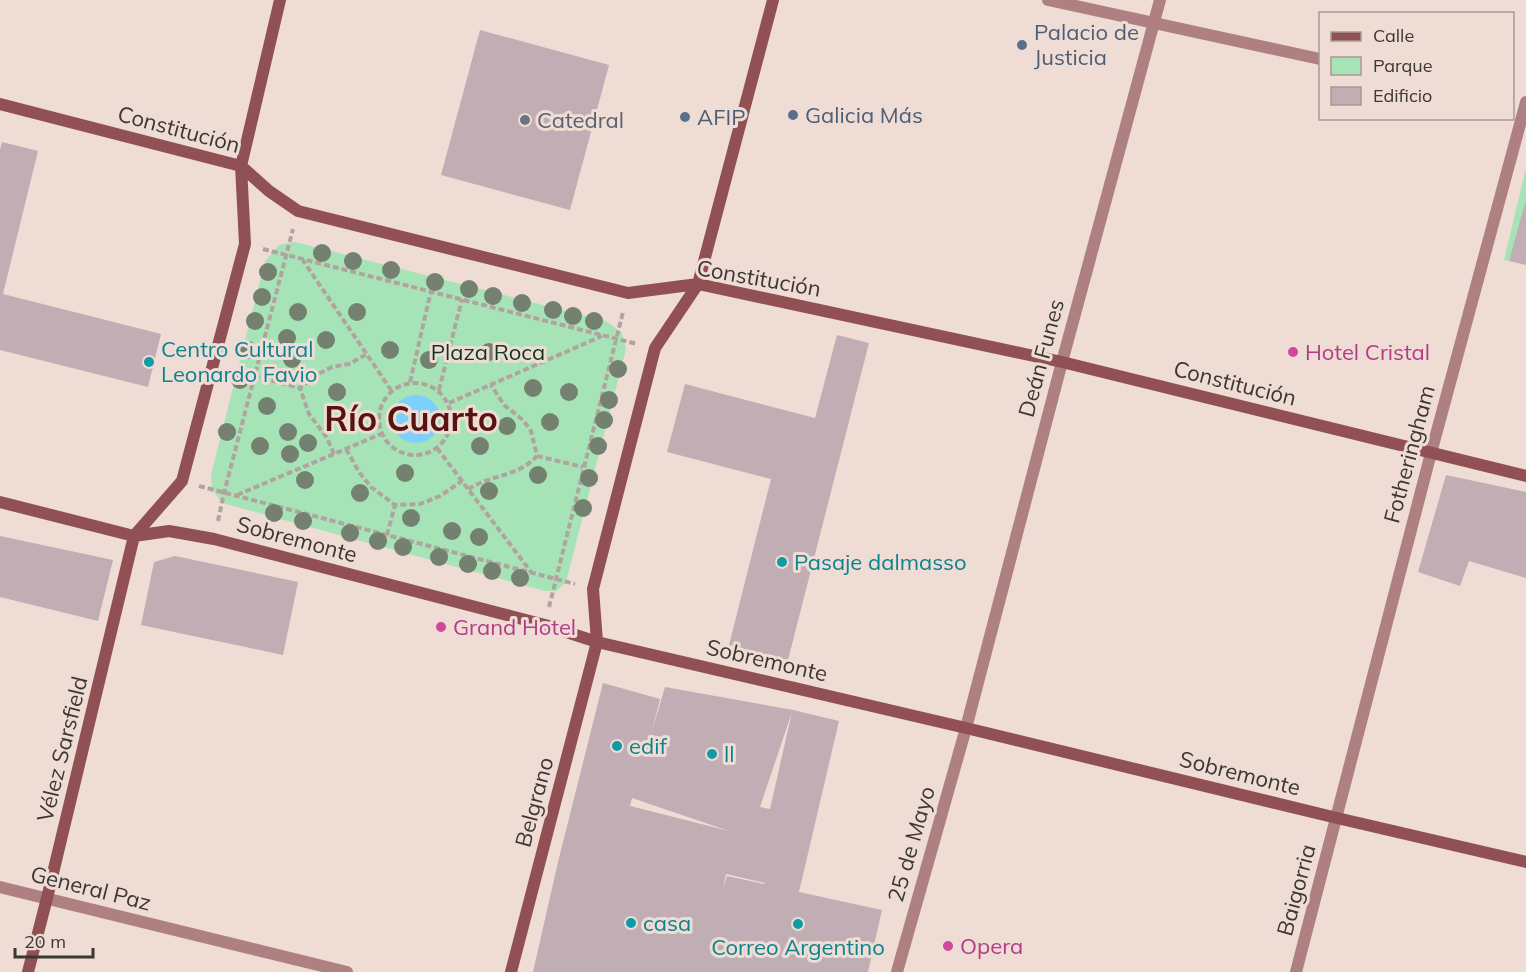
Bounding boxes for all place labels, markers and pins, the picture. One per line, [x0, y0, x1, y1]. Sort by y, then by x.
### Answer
place label: Palacio de Justicia [1034, 18, 1139, 71]
marker: Palacio de Justicia [1015, 38, 1029, 52]
place label: Galicia Más [805, 101, 923, 129]
place label: AFIP [697, 103, 746, 131]
place label: Catedral [537, 106, 624, 134]
marker: Galicia Más [786, 108, 800, 122]
marker: AFIP [678, 110, 692, 124]
marker: Catedral [518, 113, 532, 127]
place label: Centro Cultural Leonardo Favio [161, 335, 317, 388]
place label: Hotel Cristal [1305, 338, 1430, 366]
marker: Hotel Cristal [1286, 345, 1300, 359]
marker: Centro Cultural Leonardo Favio [142, 355, 156, 369]
place label: Pasaje dalmasso [794, 548, 967, 576]
marker: Pasaje dalmasso [775, 555, 789, 569]
place label: Grand Hotel [453, 613, 576, 641]
marker: Grand Hotel [434, 620, 448, 634]
place label: edif [629, 732, 667, 760]
marker: edif [610, 739, 624, 753]
place label: ll [724, 740, 734, 768]
marker: ll [705, 747, 719, 761]
place label: casa [643, 909, 691, 937]
marker: casa [624, 916, 638, 930]
marker: Correo Argentino [791, 917, 805, 931]
place label: Opera [960, 932, 1023, 960]
place label: Correo Argentino [711, 933, 885, 961]
marker: Opera [941, 939, 955, 953]

